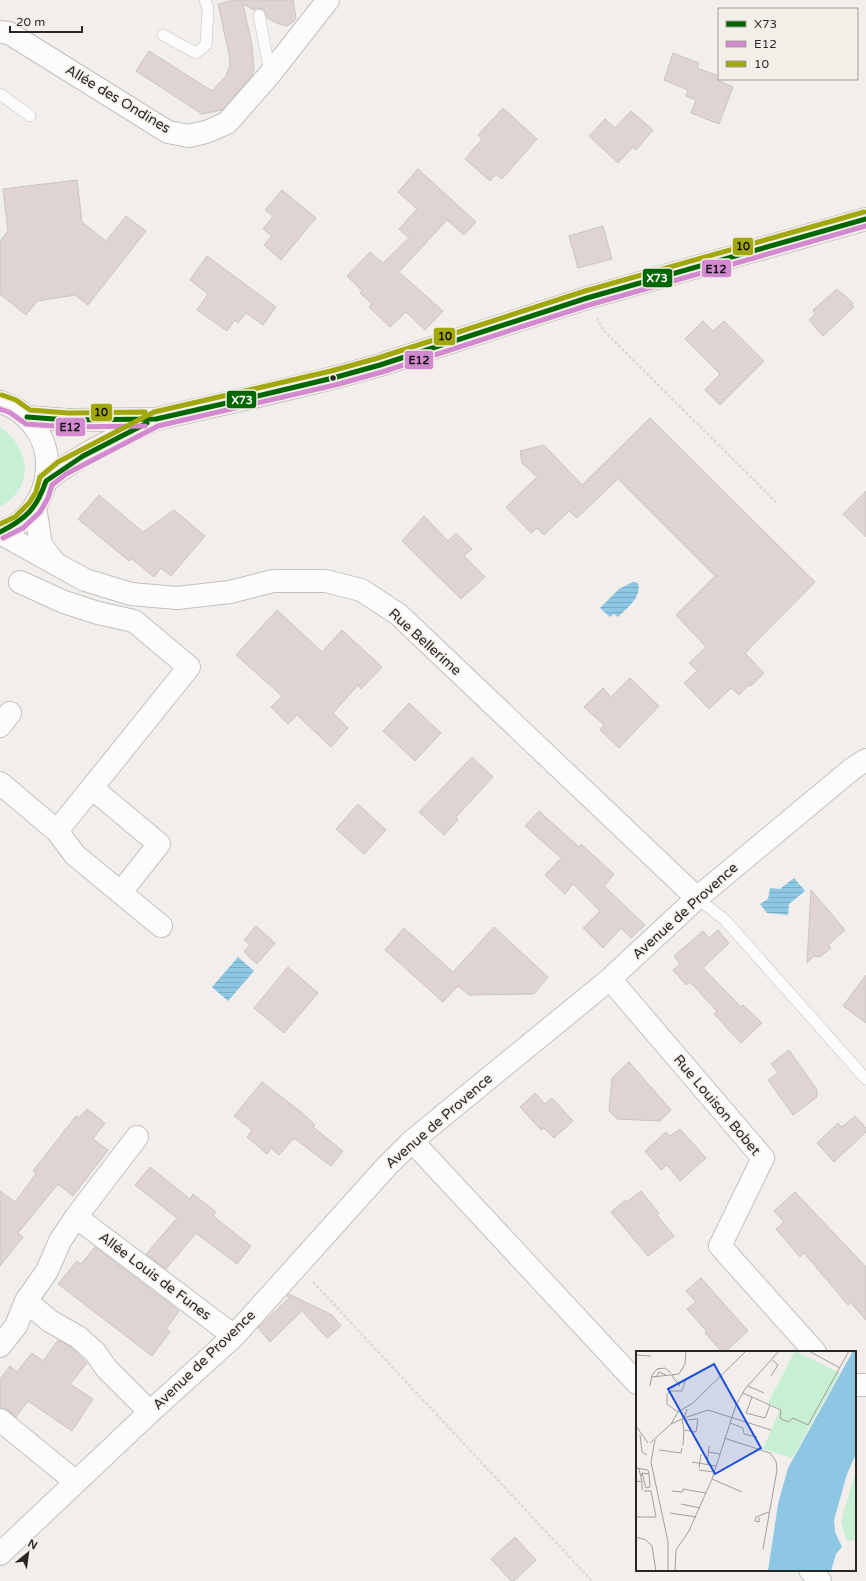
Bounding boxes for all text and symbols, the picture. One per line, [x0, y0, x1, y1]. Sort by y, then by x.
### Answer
scale bar [10, 8, 82, 34]
legend [718, 8, 858, 80]
text: 20 m [16, 15, 45, 29]
text: X73 [754, 17, 777, 31]
text: E12 [754, 37, 777, 51]
text: 10 [754, 57, 770, 71]
street label: Allée des Ondines [63, 61, 174, 137]
line badge: 10 [732, 237, 754, 256]
text: 10 [736, 240, 750, 253]
line badge: E12 [701, 259, 732, 278]
text: E12 [706, 263, 727, 276]
line badge: X73 [642, 268, 673, 288]
text: X73 [646, 272, 668, 285]
line badge: 10 [433, 327, 456, 346]
text: 10 [438, 330, 452, 343]
line badge: E12 [404, 350, 434, 370]
text: E12 [409, 354, 430, 367]
unlabelled marker [328, 373, 338, 383]
line badge: X73 [226, 390, 257, 409]
text: X73 [231, 394, 253, 407]
line badge: 10 [90, 403, 113, 422]
text: 10 [94, 406, 108, 419]
line badge: E12 [55, 417, 86, 437]
text: E12 [60, 421, 81, 434]
street label: Rue Bellerime [385, 605, 465, 679]
street label: Avenue de Provence [629, 859, 741, 963]
street label: Rue Louison Bobet [670, 1051, 765, 1159]
street label: Avenue de Provence [382, 1070, 496, 1172]
street label: Allée Louis de Funes [96, 1228, 215, 1324]
street label: Avenue de Provence [149, 1307, 259, 1413]
inset map [636, 1351, 856, 1571]
north arrow [8, 1533, 48, 1573]
text: N [26, 1537, 40, 1553]

